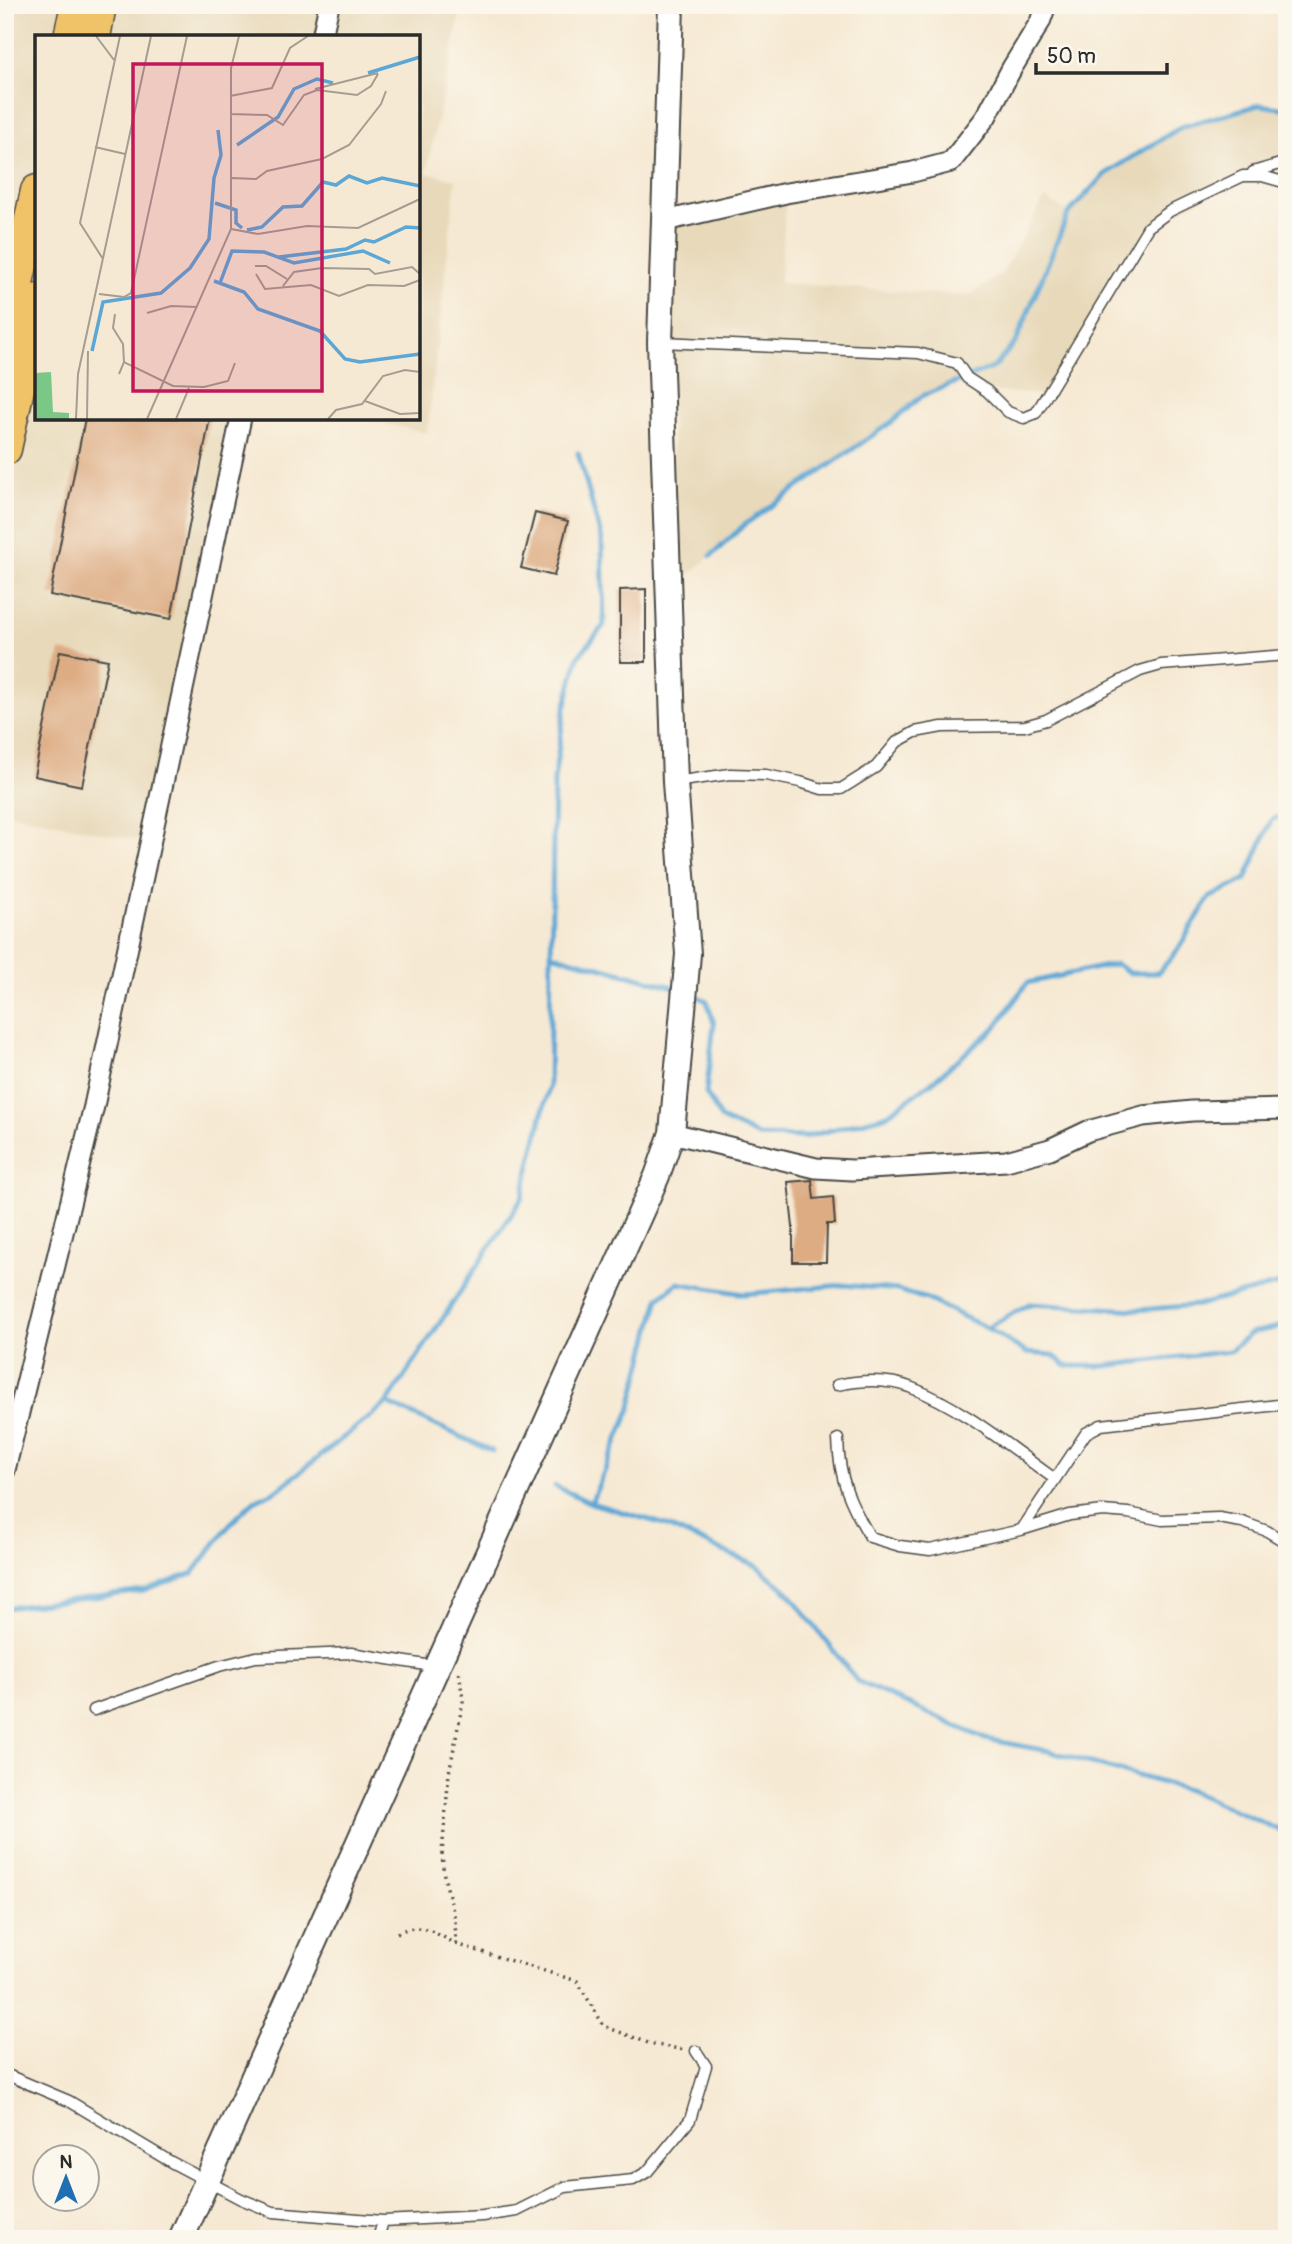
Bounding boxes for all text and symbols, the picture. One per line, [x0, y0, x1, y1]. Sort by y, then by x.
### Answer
scale bar [1036, 32, 1168, 76]
inset map [35, 35, 420, 420]
text: 50 m [1047, 43, 1096, 70]
north arrow [32, 2142, 102, 2212]
text: N [60, 2150, 73, 2174]

